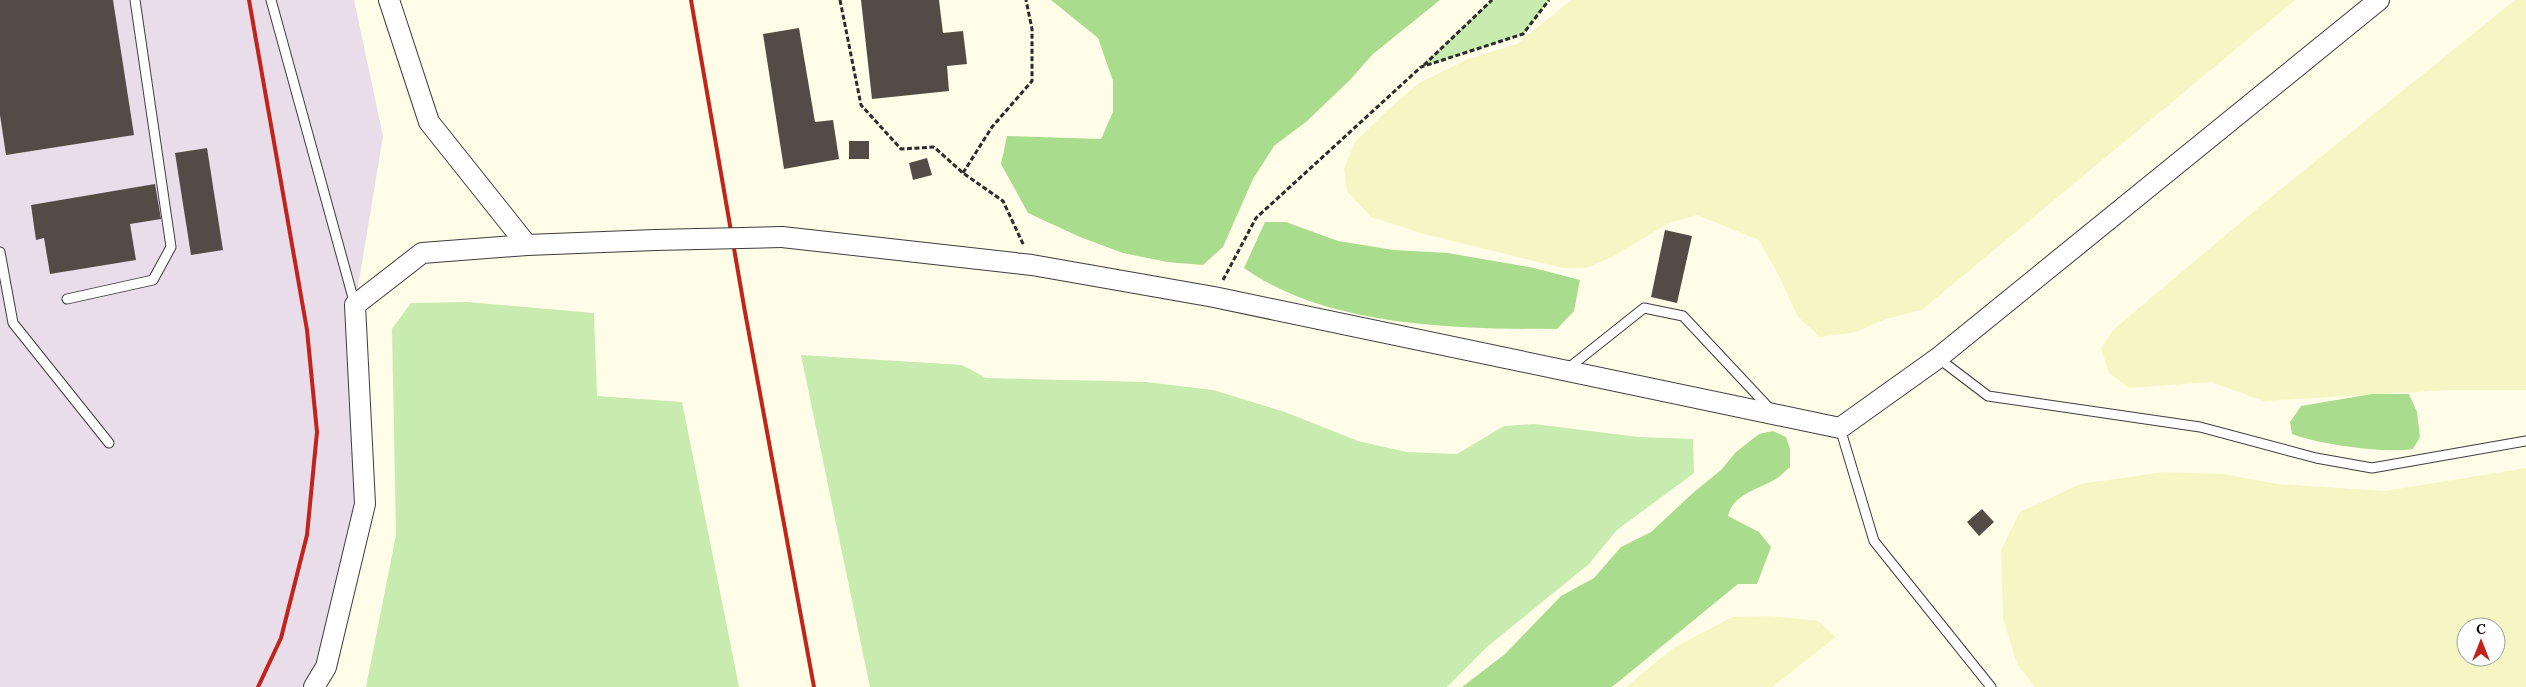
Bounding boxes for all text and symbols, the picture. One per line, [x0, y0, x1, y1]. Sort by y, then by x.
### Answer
north arrow [2456, 617, 2506, 667]
text: С [2476, 620, 2486, 638]

